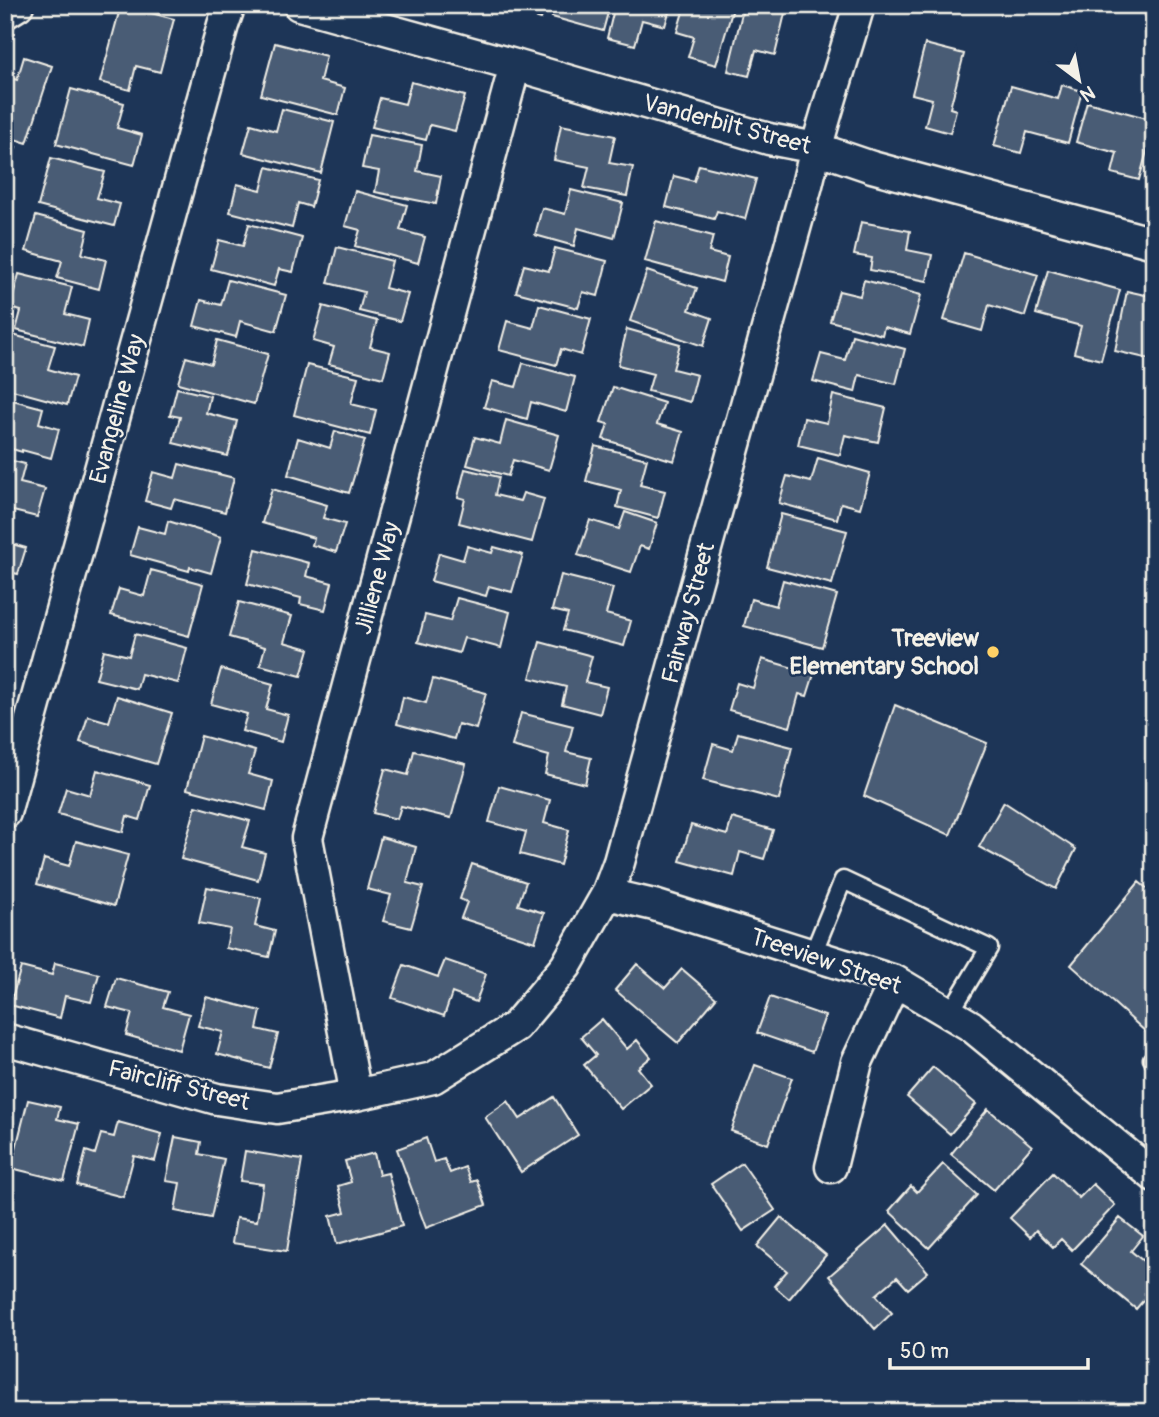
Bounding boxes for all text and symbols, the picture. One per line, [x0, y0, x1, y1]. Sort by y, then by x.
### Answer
north arrow [1044, 46, 1114, 116]
text: N [1076, 80, 1099, 107]
street label: Vanderbilt Street [640, 88, 814, 161]
street label: Evangeline Way [84, 331, 151, 487]
street label: Jilliene Way [349, 519, 406, 638]
street label: Fairway Street [656, 539, 721, 687]
place label: Treeview Elementary School [789, 624, 980, 681]
marker: Treeview Elementary School [985, 644, 1001, 660]
street label: Treeview Street [747, 922, 905, 1001]
street label: Faircliff Street [105, 1054, 253, 1117]
scale bar [890, 1326, 1087, 1370]
text: 50 m [900, 1338, 949, 1365]

